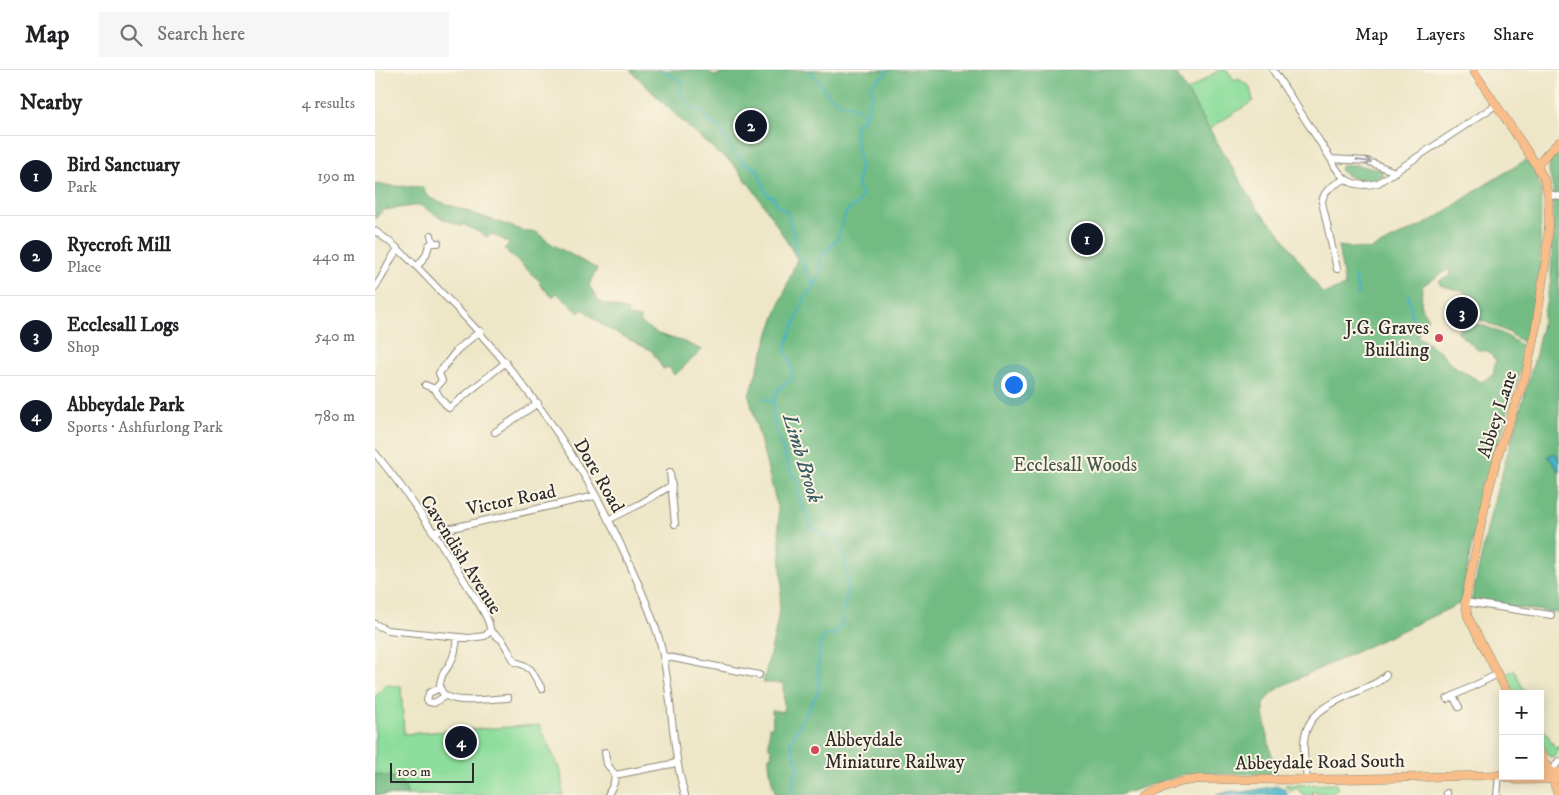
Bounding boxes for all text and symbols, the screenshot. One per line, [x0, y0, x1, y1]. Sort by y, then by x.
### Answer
search box [99, 12, 449, 57]
text: Map [25, 20, 69, 50]
icon: search [117, 21, 145, 49]
text: Search here [157, 23, 245, 46]
text: Map [1355, 24, 1388, 46]
text: Layers [1416, 24, 1465, 46]
text: Share [1493, 24, 1534, 46]
text: Nearby [20, 90, 82, 116]
text: 4 results [302, 93, 355, 113]
pin: 2 [735, 107, 767, 145]
text: Bird Sanctuary [67, 154, 180, 177]
one-way arrow [1356, 156, 1372, 166]
text: 1 [33, 166, 39, 186]
text: 190 m [317, 166, 355, 186]
text: Park [67, 177, 97, 197]
pin: 1 [1071, 220, 1103, 258]
text: Ryecroft Mill [67, 234, 171, 257]
text: 2 [32, 246, 40, 266]
text: 440 m [313, 246, 355, 266]
text: Place [67, 257, 101, 277]
pin: 3 [1446, 294, 1478, 332]
text: Ecclesall Logs [67, 314, 179, 337]
place label: J.G. Graves Building [1343, 317, 1430, 362]
text: 3 [33, 326, 39, 346]
text: 540 m [315, 326, 355, 346]
marker: J.G. Graves Building [1433, 332, 1445, 344]
text: Shop [67, 337, 100, 357]
street label: Abbey Lane [1473, 368, 1522, 461]
your location [1001, 372, 1027, 398]
text: Abbeydale Park [67, 394, 184, 417]
text: 4 [31, 406, 41, 426]
text: 780 m [315, 406, 355, 426]
water label: Limb Brook [776, 410, 827, 507]
text: Sports · Ashfurlong Park [67, 417, 223, 437]
street label: Dore Road [568, 435, 629, 517]
park label: Ecclesall Woods [1013, 454, 1137, 477]
street label: Victor Road [464, 480, 559, 521]
street label: Cavendish Avenue [415, 491, 507, 619]
map controls [1499, 690, 1544, 780]
button: + [1499, 690, 1544, 735]
pin: 4 [445, 723, 477, 761]
place label: Abbeydale Miniature Railway [825, 729, 966, 774]
button: − [1499, 735, 1544, 780]
marker: Abbeydale Miniature Railway [809, 744, 821, 756]
street label: Abbeydale Road South [1235, 750, 1405, 775]
scale bar [390, 760, 474, 783]
text: 100 m [397, 763, 431, 781]

